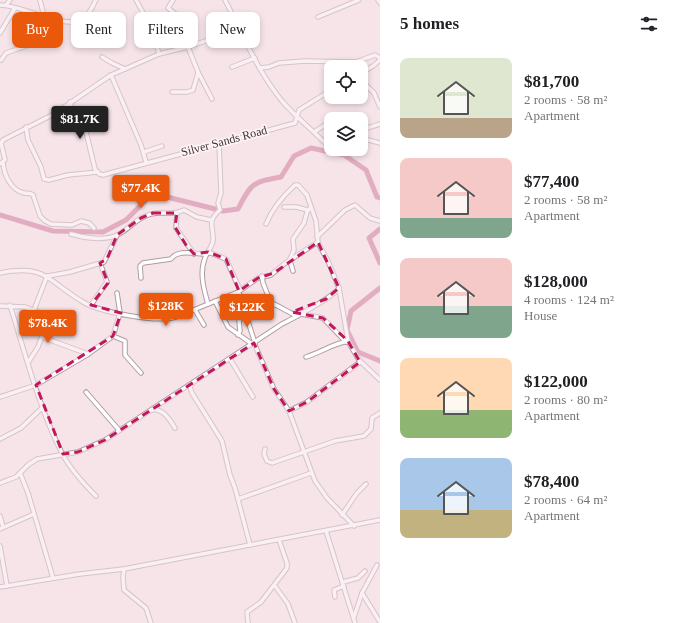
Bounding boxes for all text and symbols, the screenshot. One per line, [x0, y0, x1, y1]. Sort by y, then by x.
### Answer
chip: Buy [12, 12, 63, 48]
chip: Rent [71, 12, 126, 48]
chip: Filters [134, 12, 198, 48]
chip: New [206, 12, 260, 48]
icon: filters [638, 13, 660, 35]
text: 5 homes [400, 14, 459, 33]
map controls [324, 60, 368, 156]
button: locate [324, 60, 368, 104]
text: $81,700 [524, 72, 579, 91]
icon: home [432, 74, 480, 122]
text: 2 rooms · 58 m² [524, 92, 607, 107]
pin: $81.7K [47, 106, 113, 140]
text: Apartment [524, 108, 580, 123]
text: $81.7K [60, 111, 100, 126]
button: layers [324, 112, 368, 156]
street label: Silver Sands Road [179, 123, 269, 159]
text: $77,400 [524, 172, 579, 191]
icon: home [432, 174, 480, 222]
pin: $77.4K [108, 175, 174, 209]
text: $77.4K [121, 180, 161, 195]
text: 2 rooms · 58 m² [524, 192, 607, 207]
text: Apartment [524, 208, 580, 223]
text: $128,000 [524, 272, 588, 291]
icon: home [432, 274, 480, 322]
text: 4 rooms · 124 m² [524, 292, 614, 307]
pin: $128K [138, 293, 194, 327]
pin: $122K [219, 294, 275, 328]
text: $128K [148, 298, 184, 313]
text: $122K [229, 299, 265, 314]
text: House [524, 308, 557, 323]
pin: $78.4K [15, 310, 81, 344]
text: $78.4K [28, 315, 68, 330]
text: $122,000 [524, 372, 588, 391]
icon: home [432, 374, 480, 422]
text: 2 rooms · 80 m² [524, 392, 607, 407]
text: Apartment [524, 408, 580, 423]
text: $78,400 [524, 472, 579, 491]
icon: home [432, 474, 480, 522]
text: 2 rooms · 64 m² [524, 492, 607, 507]
text: Apartment [524, 508, 580, 523]

